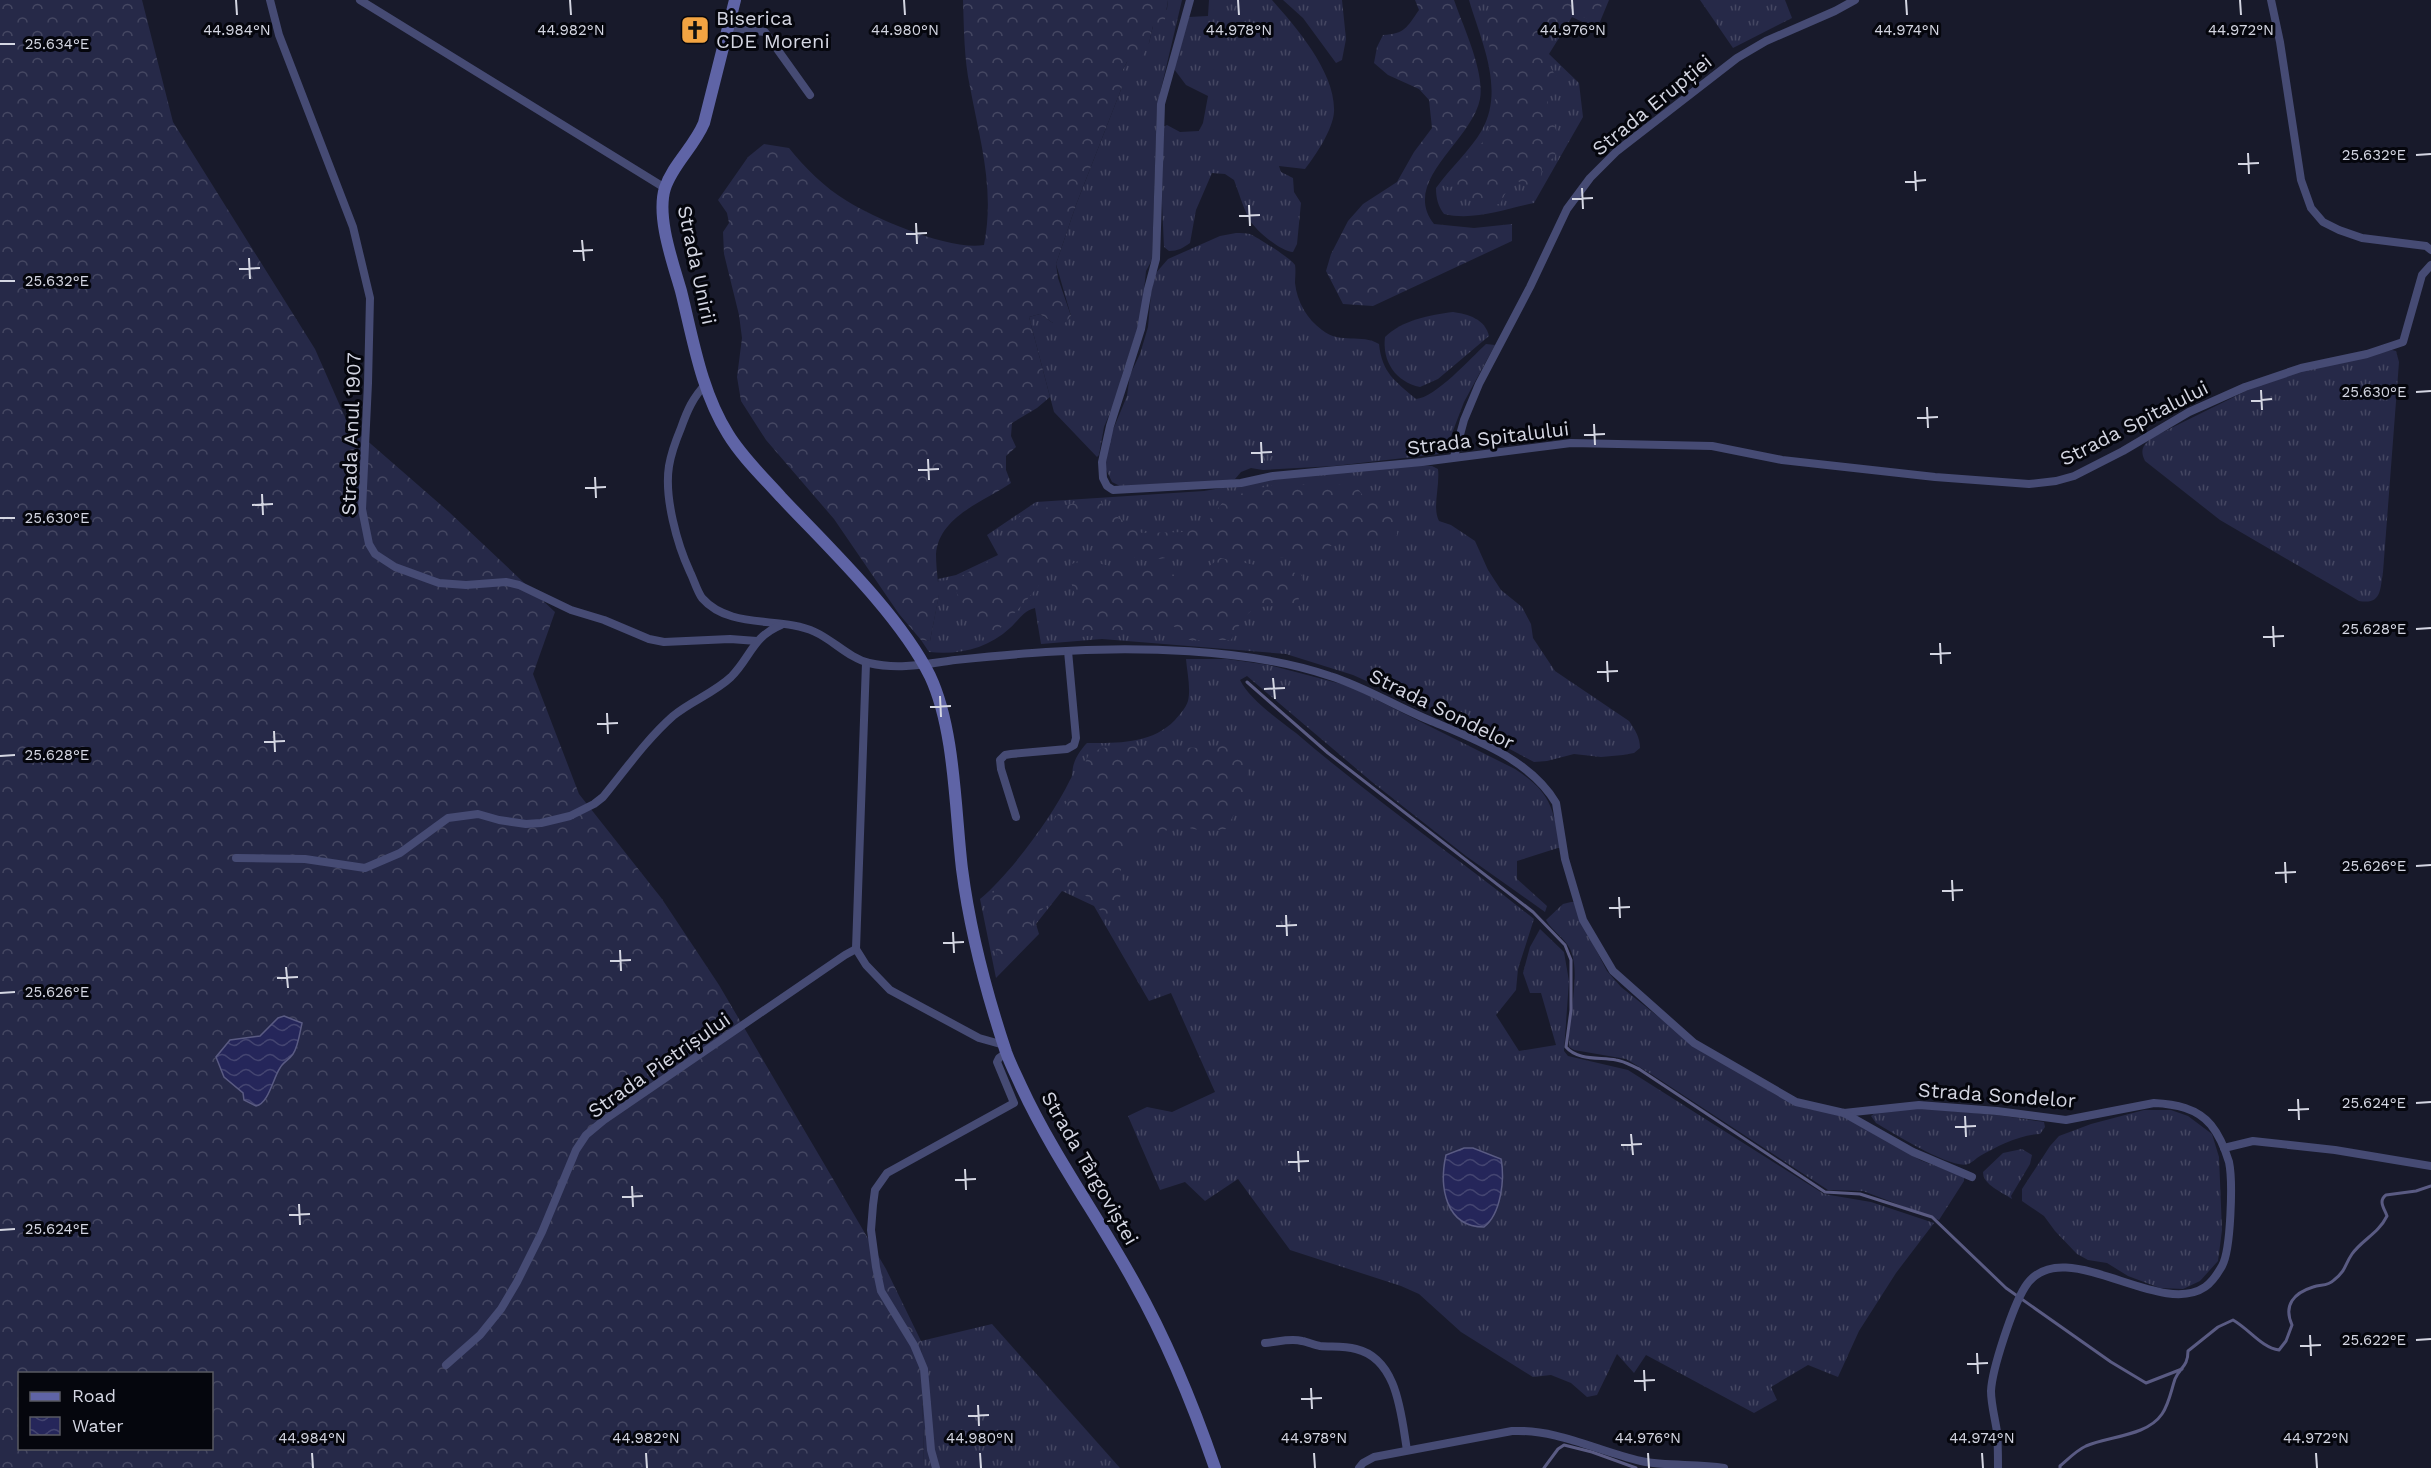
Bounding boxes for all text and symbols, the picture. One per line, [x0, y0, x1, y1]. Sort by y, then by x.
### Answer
place label: Biserica CDE Moreni [716, 6, 830, 53]
church icon: Biserica CDE Moreni [679, 14, 711, 46]
text: 44.984°N [203, 21, 271, 39]
text: 44.982°N [537, 21, 605, 39]
text: 44.980°N [871, 21, 939, 39]
text: 44.978°N [1206, 21, 1272, 39]
text: 44.976°N [1540, 21, 1606, 39]
text: 44.974°N [1874, 21, 1940, 39]
text: 44.972°N [2208, 21, 2274, 39]
text: 25.634°E [25, 35, 89, 53]
street label: Strada Erupției [1587, 49, 1717, 161]
text: 25.632°E [2342, 146, 2406, 164]
street label: Strada Unirii [673, 203, 721, 327]
text: 25.632°E [25, 272, 89, 290]
street label: Strada Anul 1907 [336, 352, 366, 516]
street label: Strada Spitalului [2056, 375, 2212, 471]
text: 25.630°E [2342, 383, 2406, 401]
street label: Strada Spitalului [1406, 416, 1570, 460]
text: 25.630°E [25, 509, 89, 527]
text: 25.628°E [2342, 620, 2406, 638]
street label: Strada Sondelor [1366, 664, 1518, 754]
text: 25.628°E [25, 746, 89, 764]
text: 25.626°E [2342, 857, 2406, 875]
text: 25.626°E [25, 983, 89, 1001]
street label: Strada Pietrișului [583, 1007, 735, 1123]
street label: Strada Sondelor [1917, 1078, 2077, 1112]
street label: Strada Târgoviștei [1036, 1087, 1144, 1249]
text: 25.624°E [2342, 1094, 2406, 1112]
text: 25.624°E [25, 1220, 89, 1238]
text: 25.622°E [2342, 1331, 2406, 1349]
legend [18, 1372, 213, 1450]
text: Road [72, 1385, 116, 1406]
text: Water [72, 1415, 124, 1436]
text: 44.984°N [278, 1429, 346, 1447]
text: 44.982°N [612, 1429, 680, 1447]
text: 44.980°N [946, 1429, 1014, 1447]
text: 44.978°N [1281, 1429, 1347, 1447]
text: 44.976°N [1615, 1429, 1681, 1447]
text: 44.974°N [1949, 1429, 2015, 1447]
text: 44.972°N [2283, 1429, 2349, 1447]

